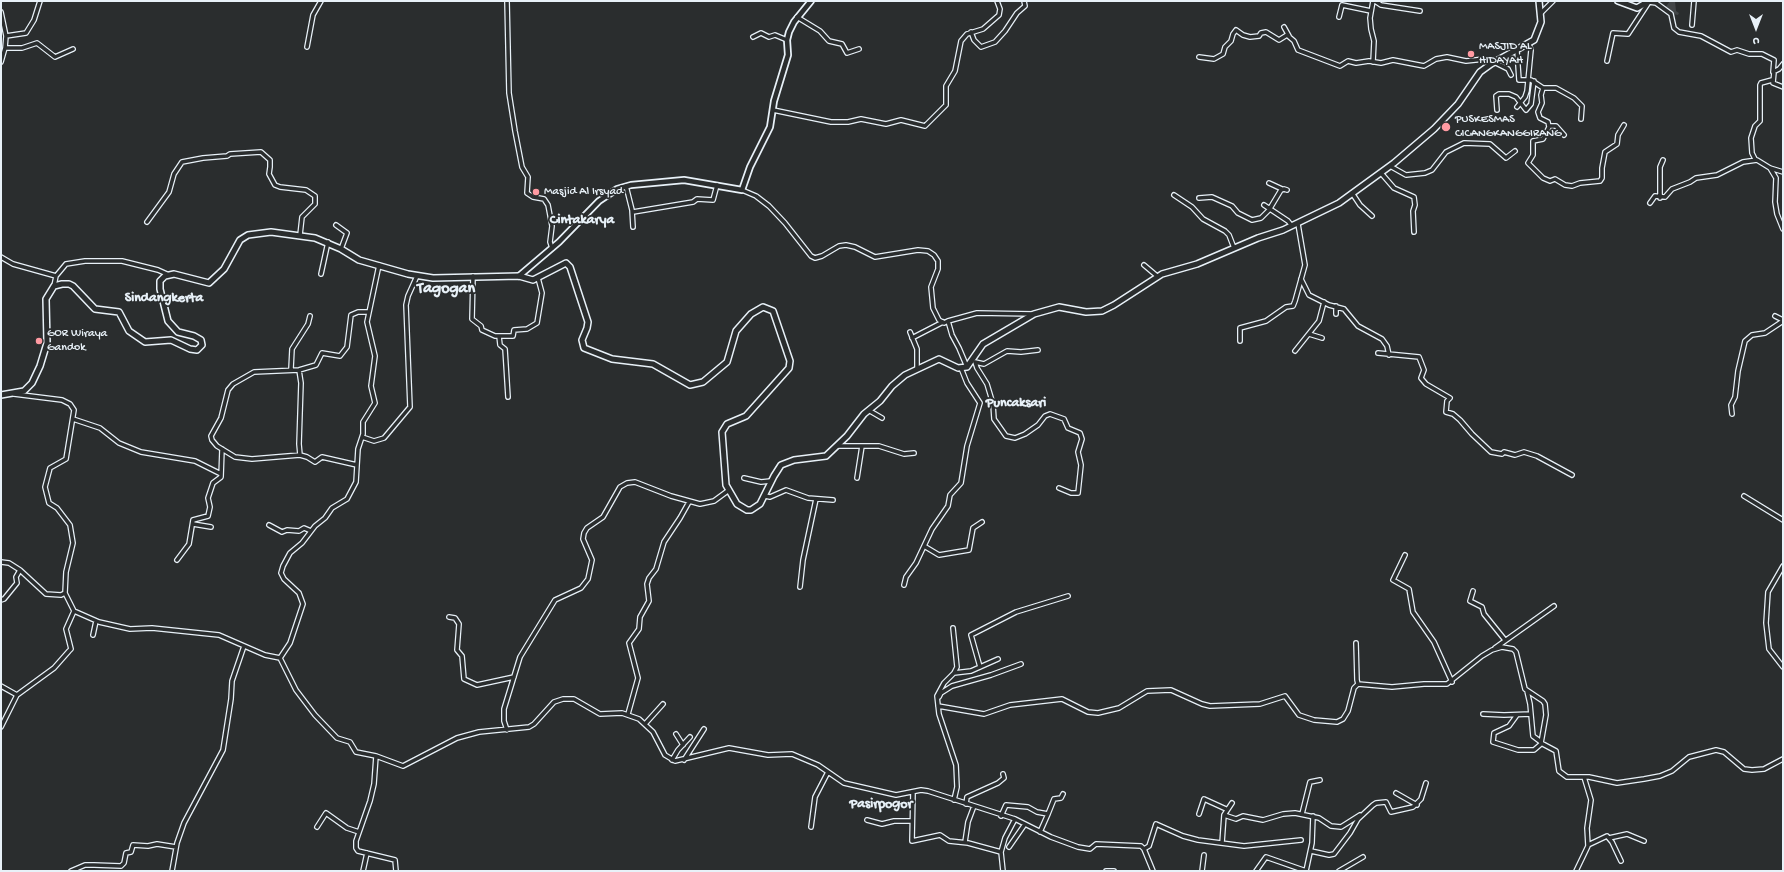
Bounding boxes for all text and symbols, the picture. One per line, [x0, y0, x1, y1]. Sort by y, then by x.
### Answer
north arrow [1736, 8, 1776, 48]
text: U [1753, 34, 1759, 46]
place label: MASJID AL HIDAYAH [1479, 40, 1531, 68]
marker: MASJID AL HIDAYAH [1466, 49, 1476, 59]
place label: PUSKESMAS CICANGKANGGIRANG [1455, 113, 1562, 141]
marker: PUSKESMAS CICANGKANGGIRANG [1440, 121, 1452, 133]
place label: Masjid Al Irsyad [544, 185, 623, 199]
marker: Masjid Al Irsyad [531, 187, 541, 197]
district label: Cintakarya [550, 213, 614, 229]
district label: Tagogan [417, 280, 475, 300]
district label: Sindangkerta [125, 291, 203, 307]
place label: GOR Wiraya Gandok [47, 327, 107, 355]
marker: GOR Wiraya Gandok [34, 336, 44, 346]
district label: Puncaksari [986, 396, 1046, 412]
district label: Pasirpogor [850, 797, 912, 813]

